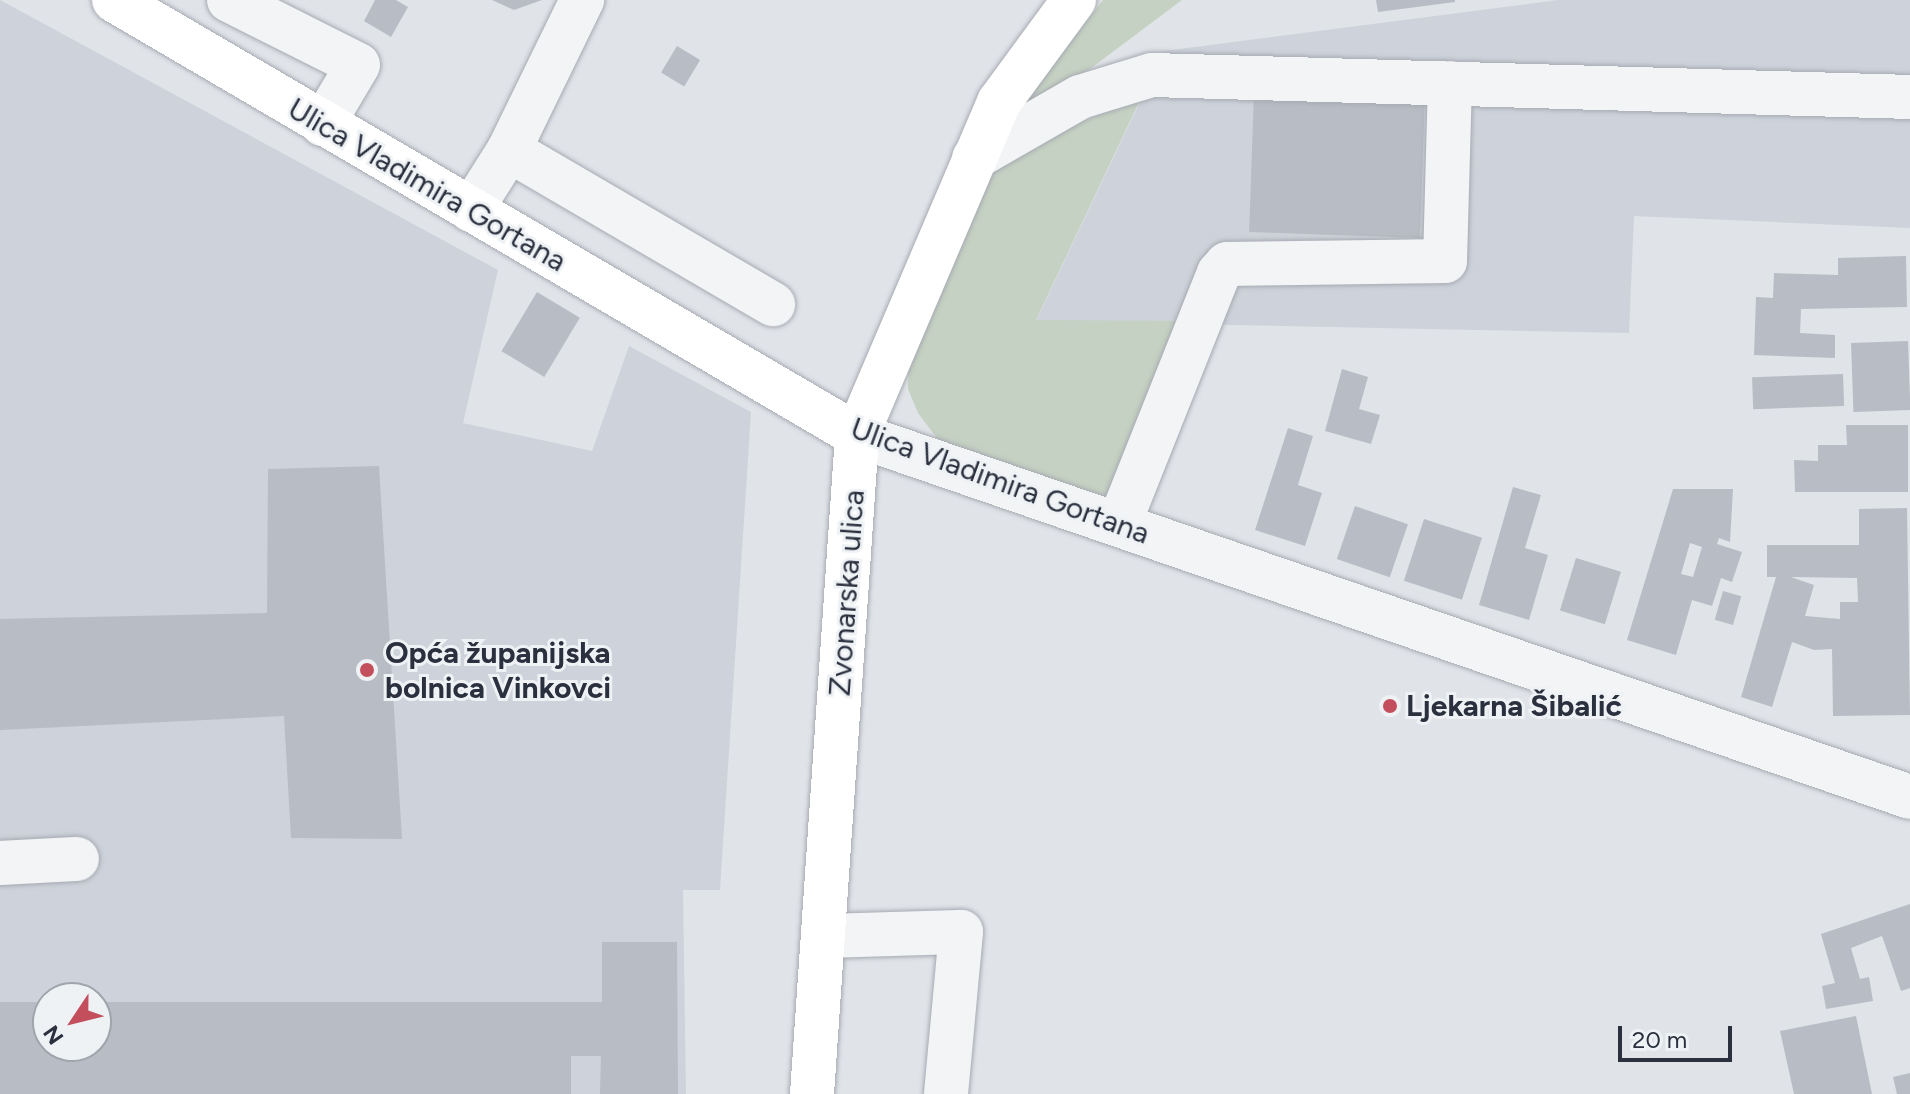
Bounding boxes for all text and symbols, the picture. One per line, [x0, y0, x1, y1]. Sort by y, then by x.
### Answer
street label: Ulica Vladimira Gortana [282, 91, 572, 279]
street label: Ulica Vladimira Gortana [846, 410, 1154, 552]
street label: Zvonarska ulica [822, 489, 872, 697]
place label: Opća županijska bolnica Vinkovci [385, 635, 611, 706]
marker: Opća županijska bolnica Vinkovci [356, 659, 378, 681]
place label: Ljekarna Šibalić [1406, 688, 1622, 724]
marker: Ljekarna Šibalić [1381, 697, 1399, 715]
north arrow [32, 982, 112, 1062]
scale bar [1622, 1010, 1736, 1060]
text: N [38, 1020, 70, 1050]
text: 20 m [1632, 1025, 1687, 1054]

